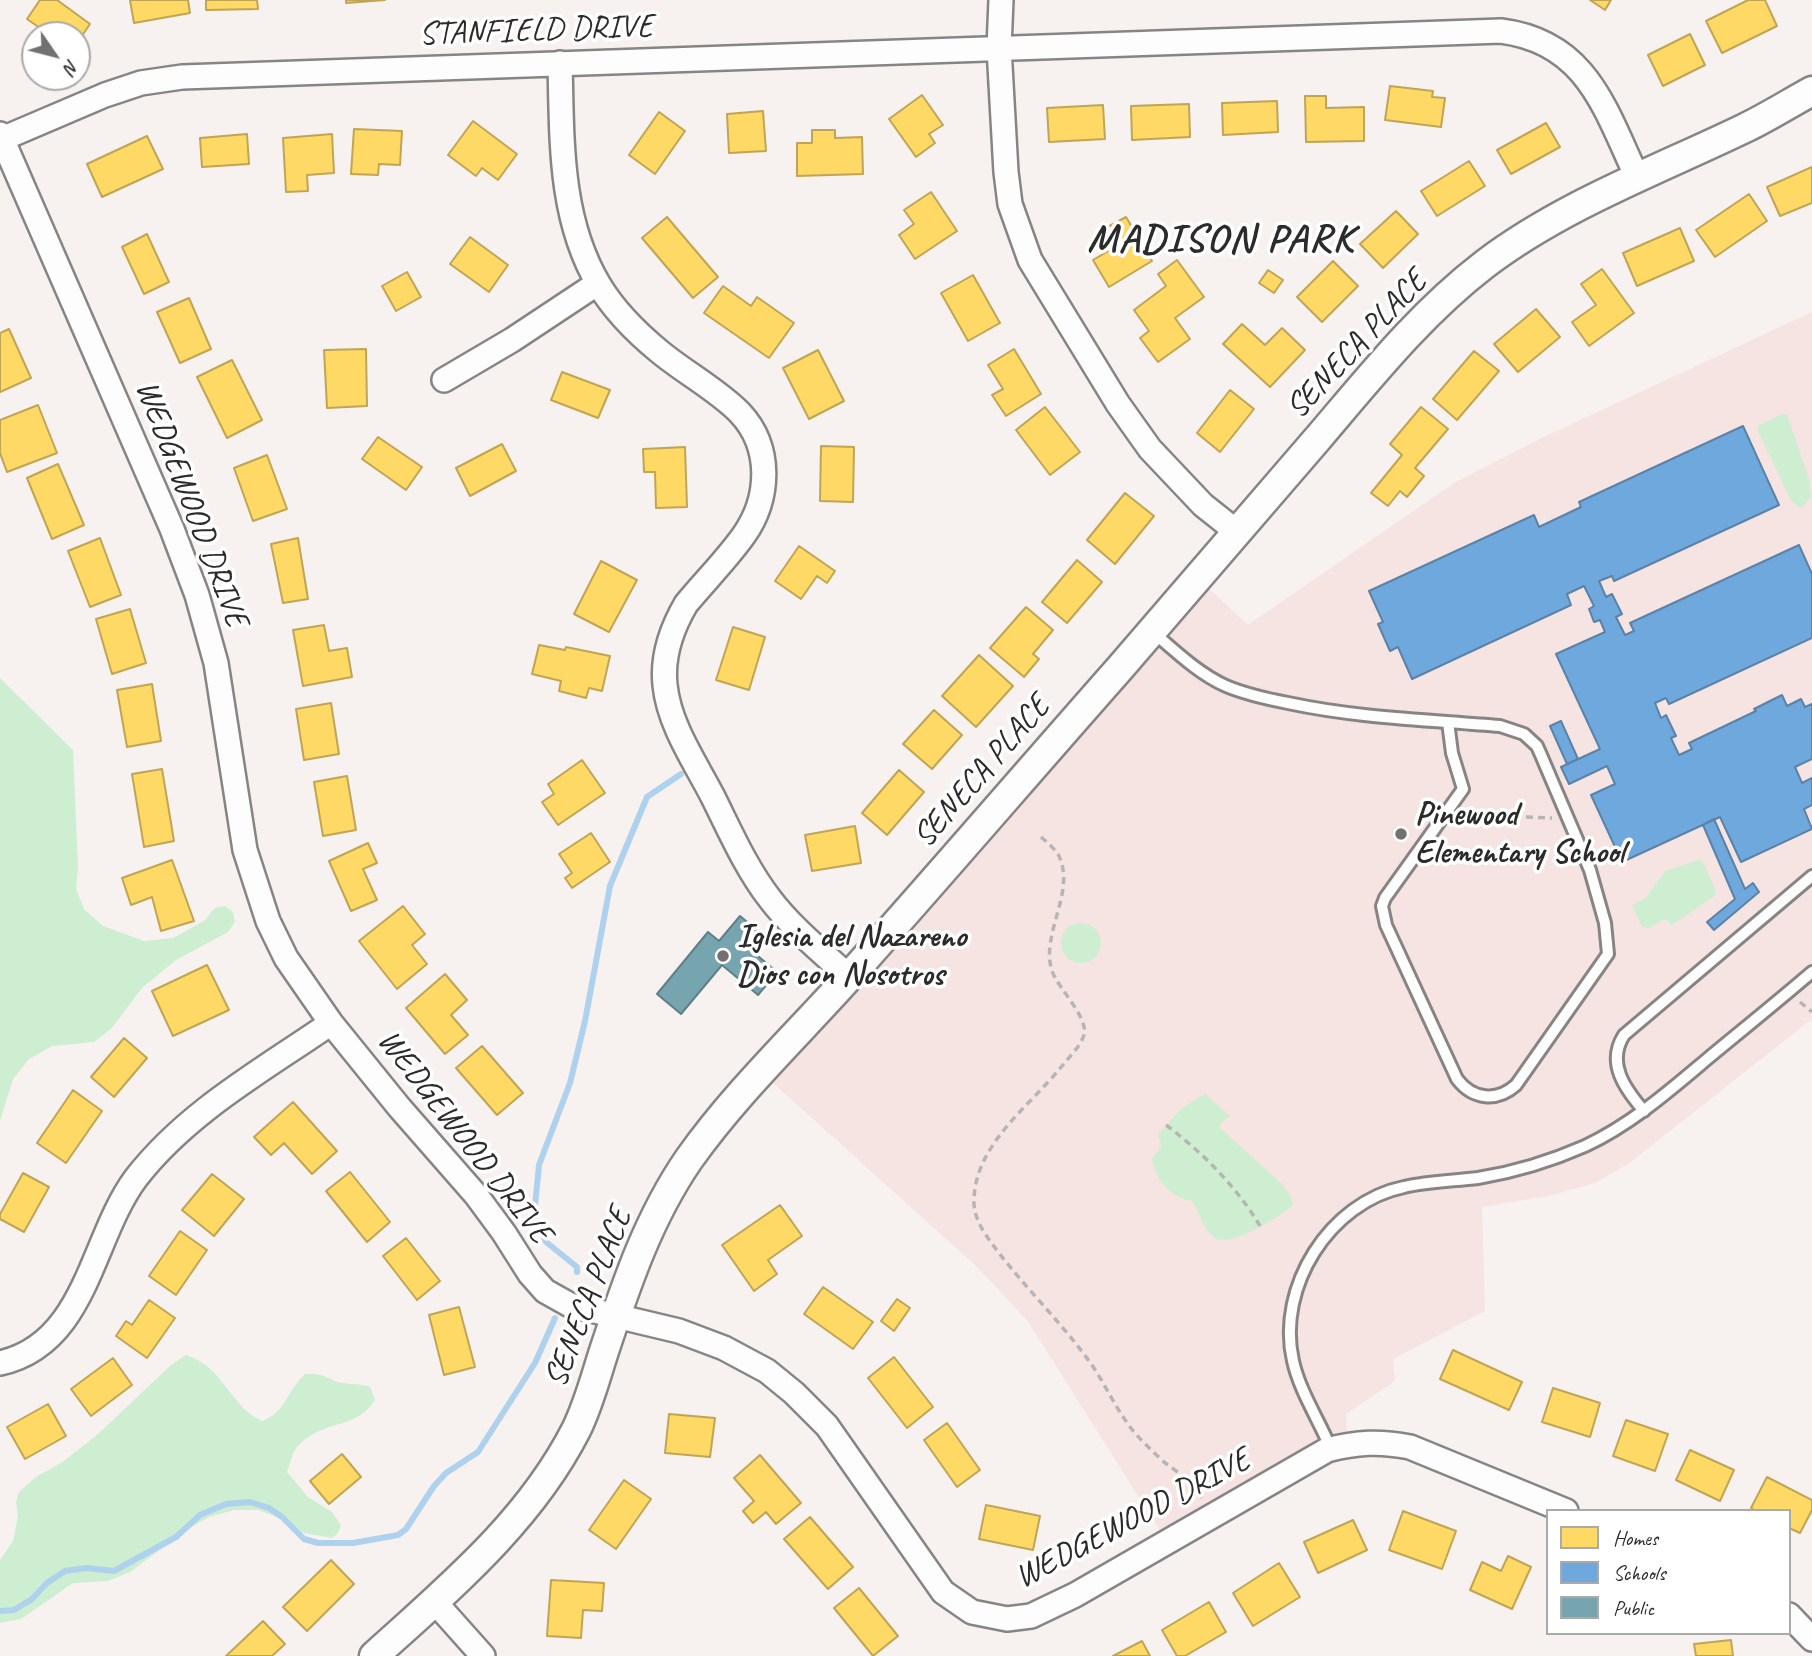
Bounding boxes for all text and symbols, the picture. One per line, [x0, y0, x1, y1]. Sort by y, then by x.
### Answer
street label: STANFIELD DRIVE [418, 7, 654, 55]
north arrow [21, 21, 91, 91]
text: N [58, 55, 85, 79]
district label: MADISON PARK [1090, 217, 1352, 265]
street label: SENECA PLACE [1278, 263, 1436, 427]
street label: WEDGEWOOD DRIVE [126, 375, 256, 633]
street label: SENECA PLACE [905, 688, 1059, 856]
place label: Pinewood Elementary School [1415, 795, 1624, 873]
marker: Pinewood Elementary School [1393, 826, 1409, 842]
place label: Iglesia del Nazareno Dios con Nosotros [737, 917, 966, 995]
marker: Iglesia del Nazareno Dios con Nosotros [715, 948, 731, 964]
street label: WEDGEWOOD DRIVE [368, 1022, 560, 1252]
street label: SENECA PLACE [537, 1203, 641, 1393]
street label: WEDGEWOOD DRIVE [1009, 1440, 1257, 1598]
legend [1546, 1509, 1791, 1635]
text: Homes [1613, 1525, 1658, 1551]
text: Schools [1613, 1560, 1665, 1586]
text: Public [1613, 1595, 1654, 1621]

